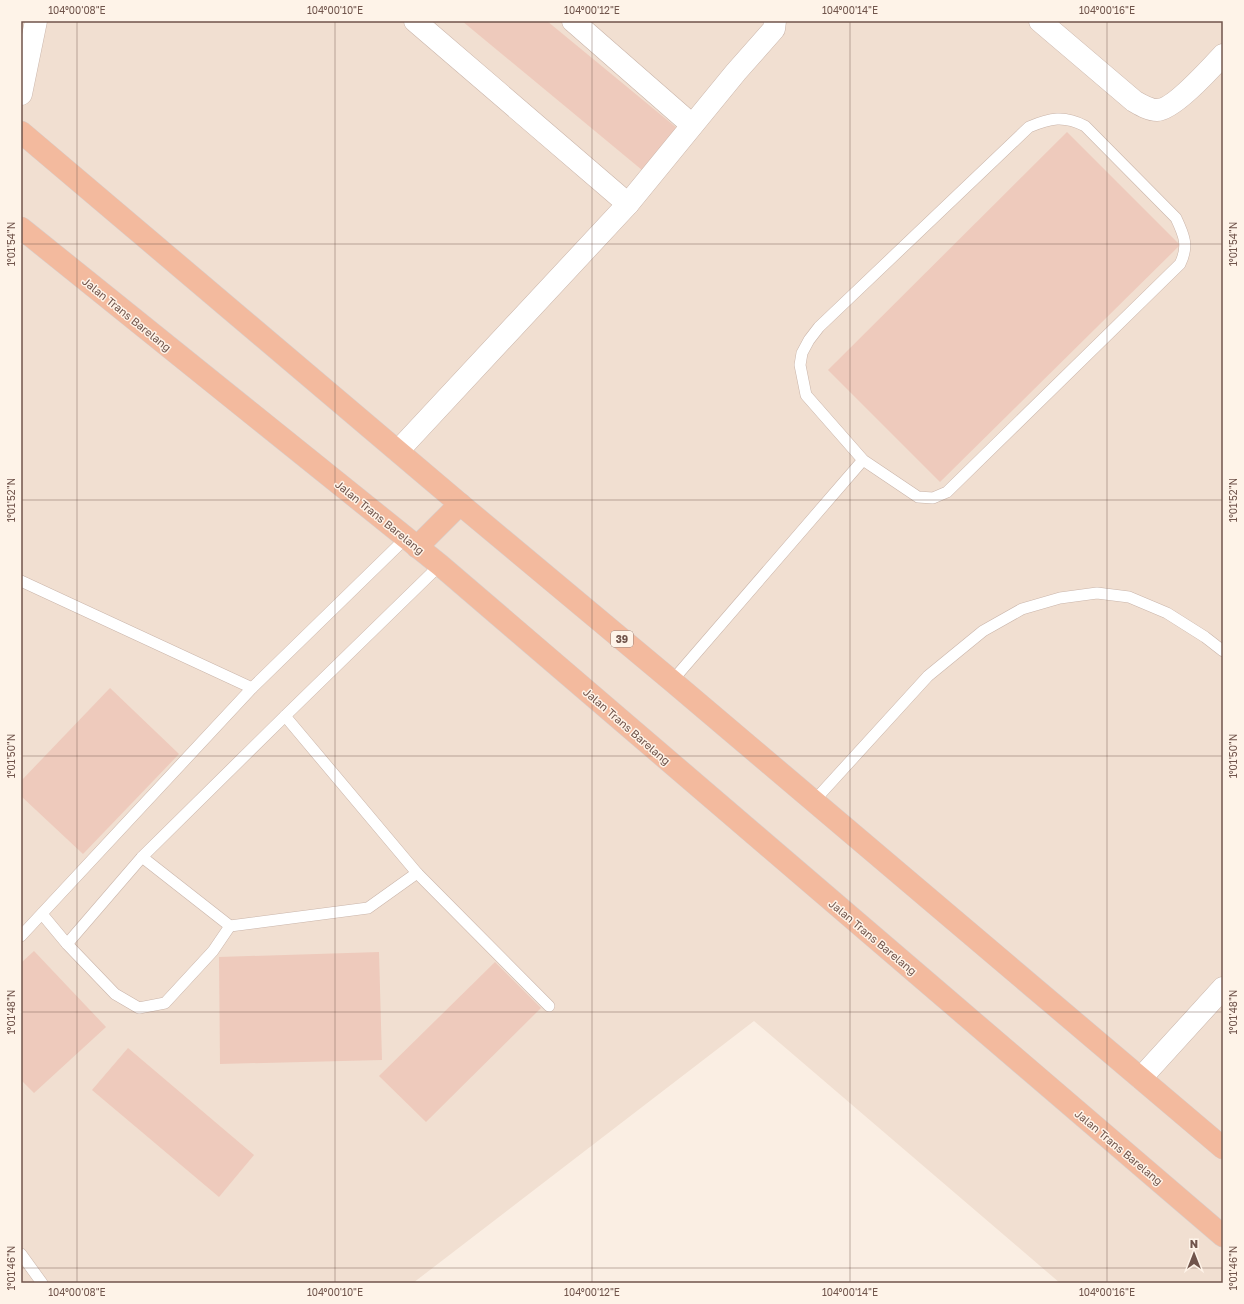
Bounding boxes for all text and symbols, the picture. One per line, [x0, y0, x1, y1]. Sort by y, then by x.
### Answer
text: 104°00'08"E [48, 4, 106, 16]
text: 104°00'10"E [307, 4, 363, 16]
text: 104°00'12"E [564, 4, 620, 16]
text: 104°00'14"E [822, 4, 878, 16]
text: 104°00'16"E [1079, 4, 1135, 16]
text: 1°01'54"N [5, 222, 17, 266]
text: 1°01'54"N [1227, 222, 1239, 266]
street label: Jalan Trans Barelang [80, 274, 174, 354]
street label: Jalan Trans Barelang [333, 477, 427, 557]
text: 1°01'52"N [5, 478, 17, 522]
text: 1°01'52"N [1227, 478, 1239, 522]
road number: 39 [611, 631, 633, 647]
street label: Jalan Trans Barelang [581, 685, 673, 767]
text: 1°01'50"N [5, 734, 17, 778]
text: 1°01'50"N [1227, 734, 1239, 778]
street label: Jalan Trans Barelang [826, 896, 920, 978]
text: 1°01'48"N [5, 990, 17, 1034]
text: 1°01'48"N [1227, 990, 1239, 1034]
street label: Jalan Trans Barelang [1072, 1106, 1166, 1188]
north arrow [1174, 1234, 1214, 1274]
text: N [1190, 1237, 1198, 1250]
text: 1°01'46"N [5, 1246, 17, 1290]
text: 1°01'46"N [1227, 1246, 1239, 1290]
text: 104°00'08"E [48, 1286, 106, 1298]
text: 104°00'10"E [307, 1286, 363, 1298]
text: 104°00'12"E [564, 1286, 620, 1298]
text: 104°00'14"E [822, 1286, 878, 1298]
text: 104°00'16"E [1079, 1286, 1135, 1298]

